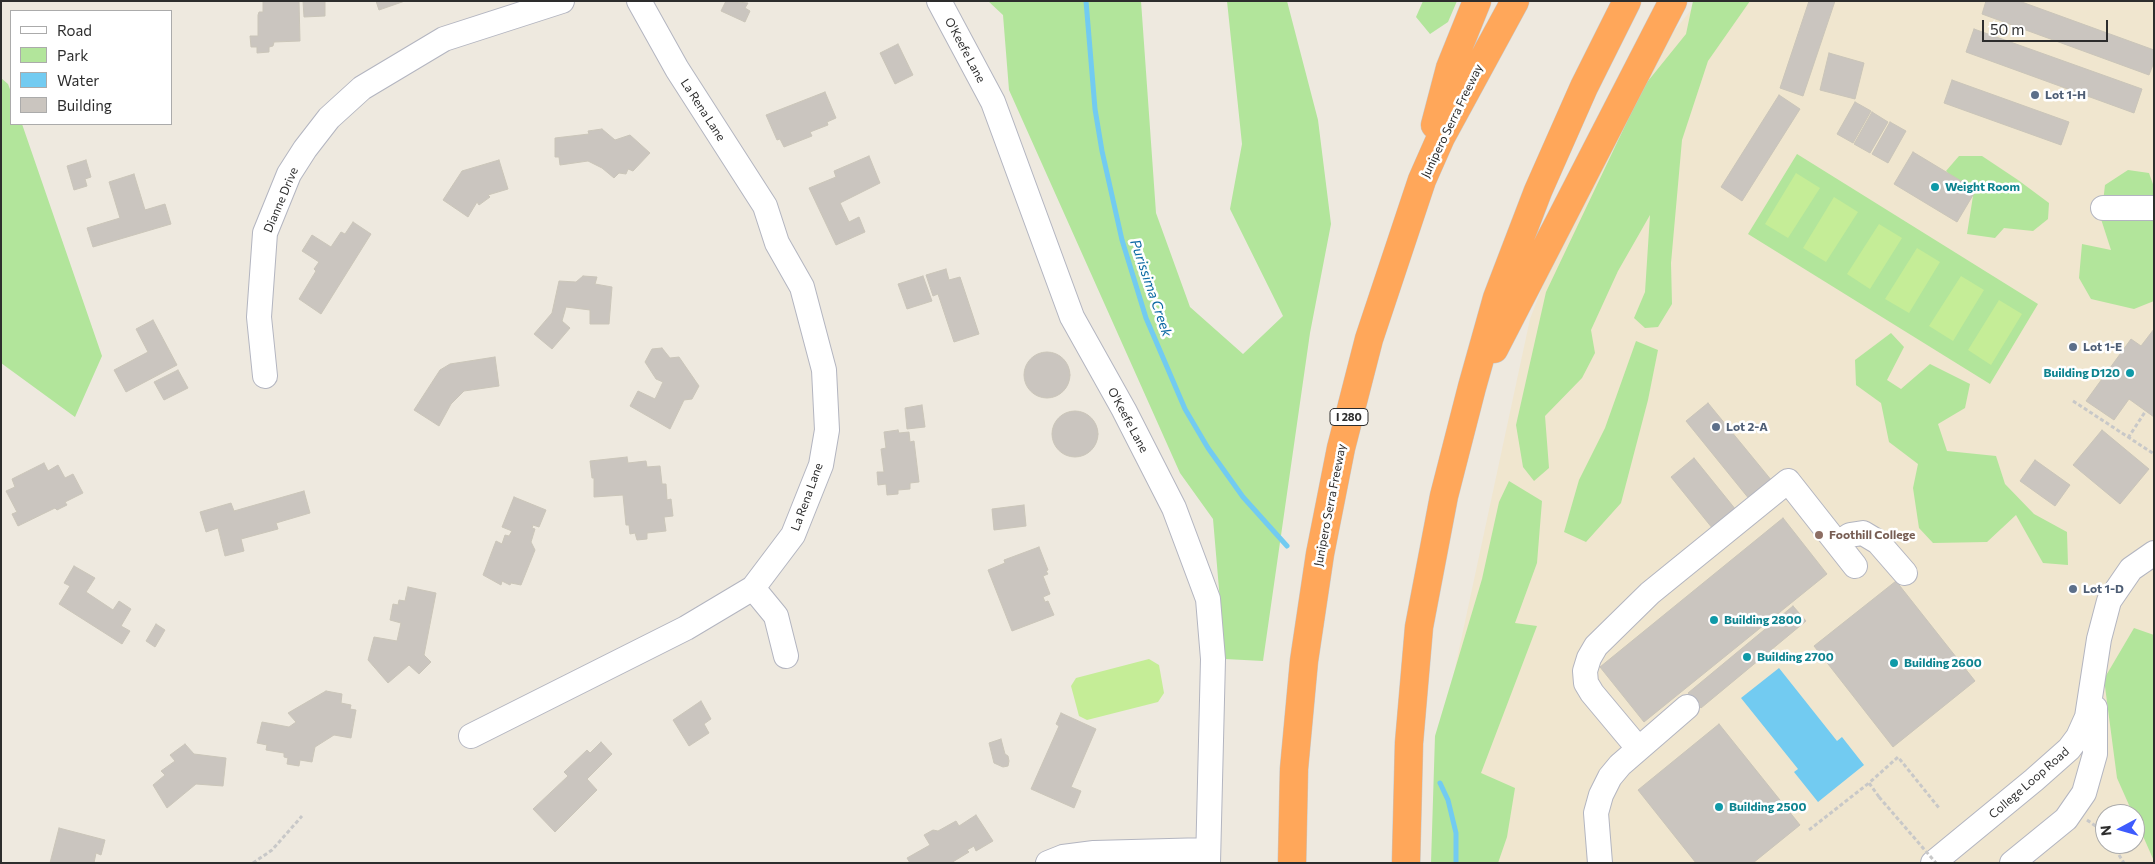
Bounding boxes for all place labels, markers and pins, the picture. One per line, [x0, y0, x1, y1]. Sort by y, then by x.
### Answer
place label: Lot 1-H [2045, 88, 2086, 102]
marker: Lot 1-H [2029, 89, 2041, 101]
place label: Weight Room [1945, 180, 2020, 194]
marker: Weight Room [1929, 181, 1941, 193]
place label: Lot 1-E [2083, 340, 2122, 354]
marker: Lot 1-E [2067, 341, 2079, 353]
place label: Building D120 [2043, 366, 2120, 380]
marker: Building D120 [2124, 367, 2136, 379]
place label: Lot 2-A [1726, 420, 1768, 434]
marker: Lot 2-A [1710, 421, 1722, 433]
place label: Foothill College [1829, 528, 1915, 542]
marker: Foothill College [1813, 529, 1825, 541]
place label: Lot 1-D [2083, 582, 2124, 596]
marker: Lot 1-D [2067, 583, 2079, 595]
place label: Building 2800 [1724, 613, 1802, 627]
marker: Building 2800 [1708, 614, 1720, 626]
place label: Building 2700 [1757, 650, 1834, 664]
marker: Building 2700 [1741, 651, 1753, 663]
place label: Building 2600 [1904, 656, 1982, 670]
marker: Building 2600 [1888, 657, 1900, 669]
place label: Building 2500 [1729, 800, 1806, 814]
marker: Building 2500 [1713, 801, 1725, 813]

